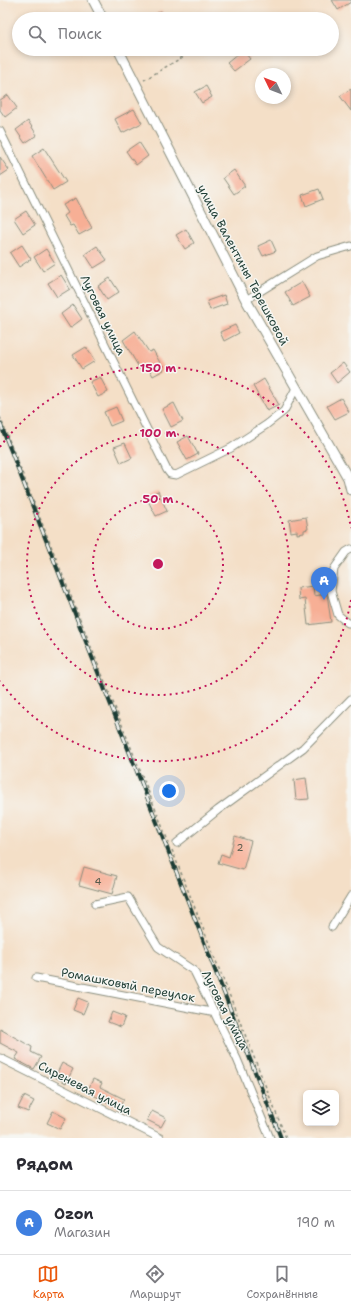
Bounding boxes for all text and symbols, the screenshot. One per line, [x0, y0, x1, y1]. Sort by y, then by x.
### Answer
search box [12, 12, 339, 56]
icon: search [26, 23, 48, 45]
text: Поиск [58, 24, 102, 44]
north arrow [255, 68, 291, 104]
street label: улица Валентины Терешковой [194, 182, 292, 348]
street label: Луговая улица [77, 272, 130, 358]
text: 150 m [140, 360, 176, 376]
text: 100 m [140, 425, 177, 441]
text: 50 m [143, 491, 174, 507]
centre of rings [151, 557, 165, 571]
pin: A [311, 567, 337, 600]
your location [159, 781, 179, 801]
house number: 2 [237, 841, 244, 854]
house number: 4 [95, 875, 102, 888]
street label: Ромашковый переулок [60, 964, 197, 1006]
street label: Луговая улица [198, 967, 252, 1053]
street label: Сиреневая улица [36, 1058, 135, 1119]
map controls [303, 1090, 339, 1126]
button: layers [303, 1090, 339, 1126]
text: Рядом [16, 1153, 73, 1175]
text: Ozon [54, 1204, 94, 1224]
text: A [24, 1214, 34, 1231]
text: 190 m [296, 1214, 335, 1231]
text: Магазин [54, 1224, 110, 1241]
tab: Карта [33, 1263, 64, 1302]
tab: Маршрут [130, 1263, 181, 1302]
tab: Сохранённые [246, 1263, 318, 1302]

